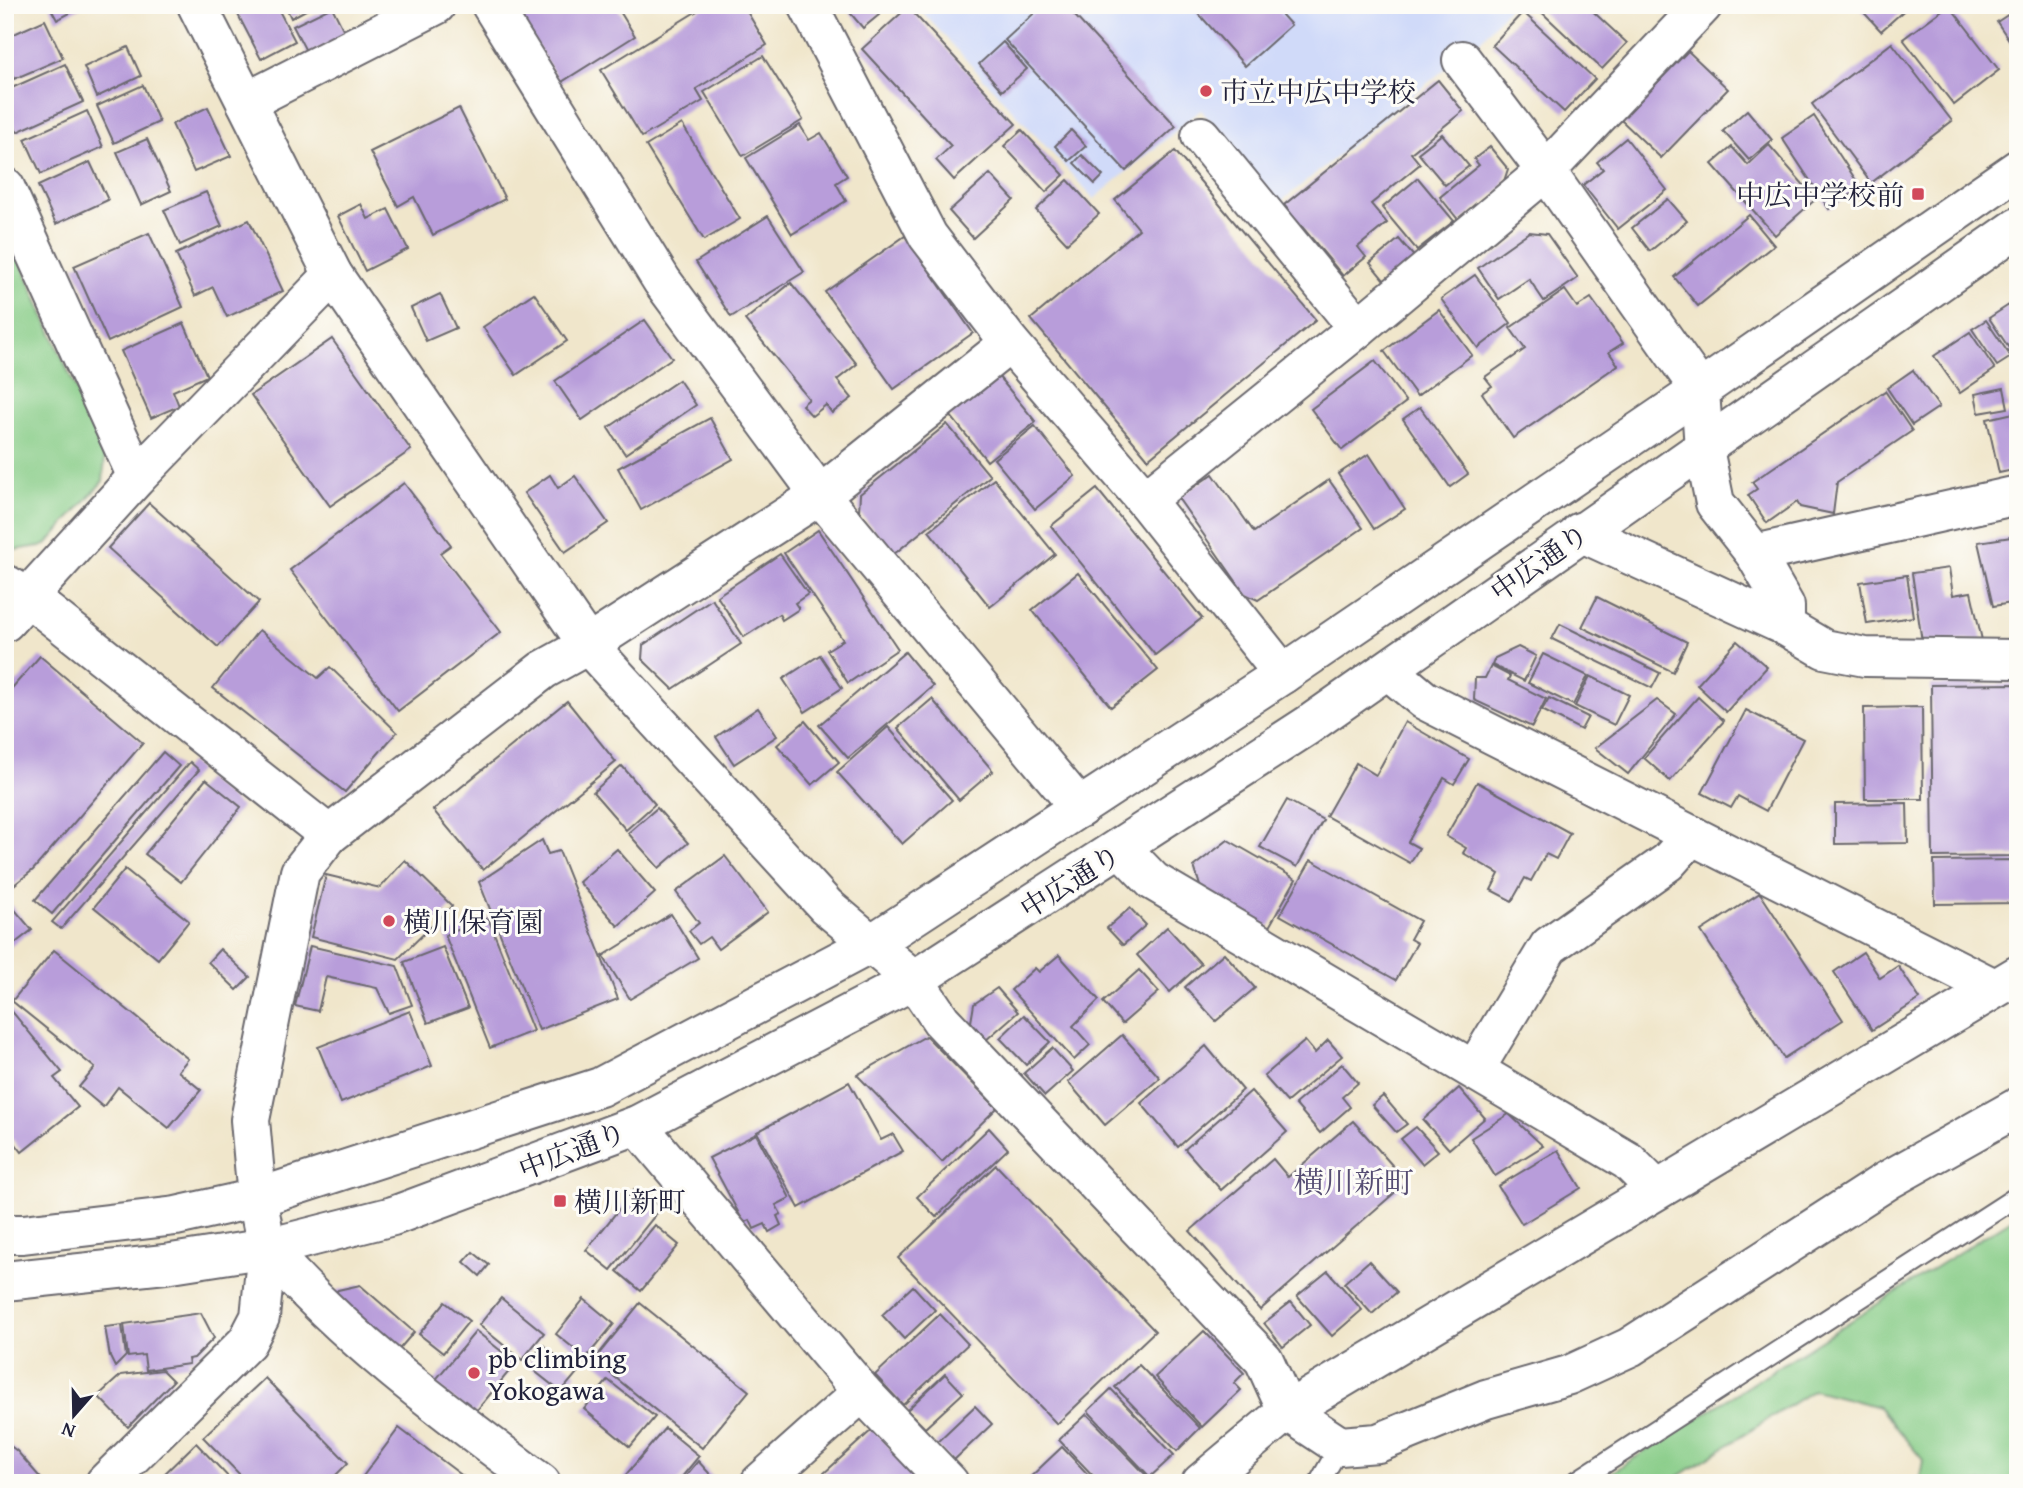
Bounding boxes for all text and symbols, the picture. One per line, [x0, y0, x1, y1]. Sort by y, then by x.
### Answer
place label: 市立中広中学校 [1220, 71, 1416, 112]
marker: 市立中広中学校 [1198, 83, 1214, 99]
place label: 中広中学校前 [1736, 174, 1904, 215]
marker: 中広中学校前 [1910, 186, 1926, 202]
street label: 中広通り [1481, 513, 1597, 611]
street label: 中広通り [1012, 834, 1128, 928]
place label: 横川保育園 [403, 901, 543, 942]
marker: 横川保育園 [381, 913, 397, 929]
street label: 中広通り [512, 1111, 632, 1189]
district label: 横川新町 [1294, 1160, 1414, 1204]
place label: 横川新町 [574, 1181, 686, 1222]
marker: 横川新町 [552, 1193, 568, 1209]
place label: pb climbing Yokogawa [488, 1337, 626, 1410]
marker: pb climbing Yokogawa [466, 1365, 482, 1381]
north arrow [38, 1380, 108, 1450]
text: N [57, 1416, 79, 1446]

